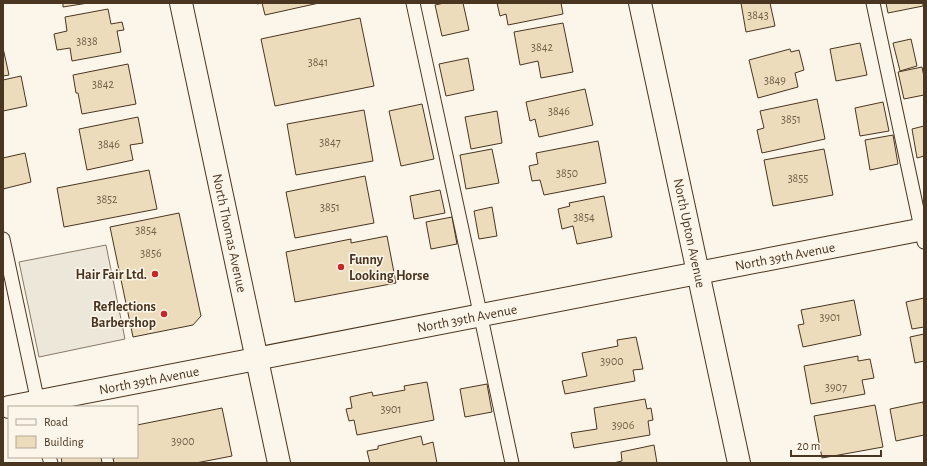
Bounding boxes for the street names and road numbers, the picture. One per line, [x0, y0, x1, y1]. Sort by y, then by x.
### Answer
street label: North Thomas Avenue [210, 172, 248, 294]
street label: North Upton Avenue [671, 177, 707, 289]
street label: North 39th Avenue [734, 240, 836, 274]
street label: North 39th Avenue [416, 302, 518, 336]
street label: North 39th Avenue [98, 364, 200, 398]

